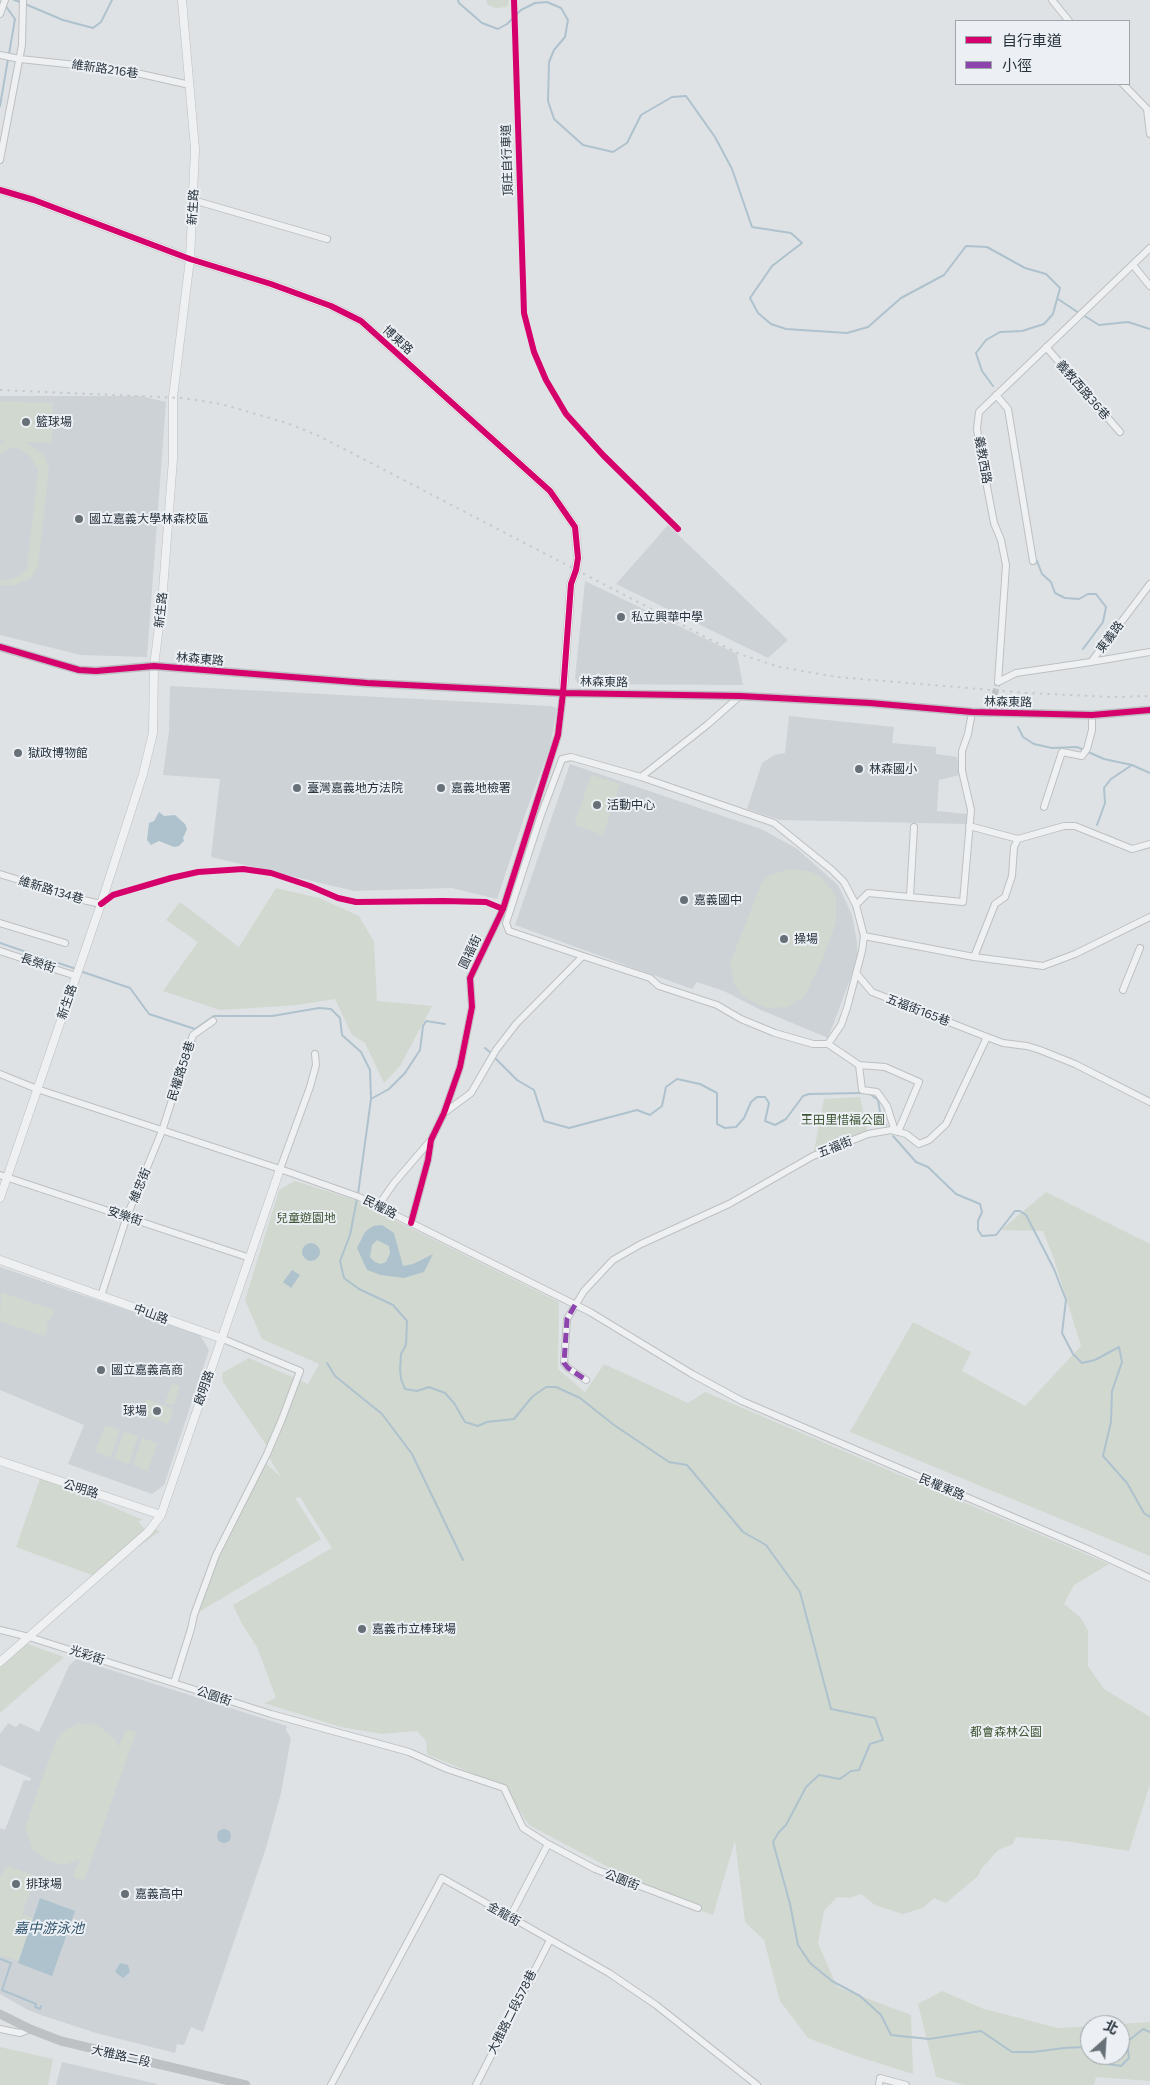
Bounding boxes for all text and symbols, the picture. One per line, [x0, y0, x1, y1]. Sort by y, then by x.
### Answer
legend [955, 20, 1130, 85]
text: 自行車道 [1002, 31, 1062, 49]
text: 小徑 [1002, 56, 1032, 74]
street label: 維新路216巷 [71, 57, 139, 81]
street label: 頂庄自行車道 [499, 124, 515, 196]
street label: 新生路 [185, 189, 201, 225]
street label: 博東路 [380, 323, 416, 357]
street label: 義教西路36巷 [1053, 357, 1113, 423]
place label: 籃球場 [36, 415, 72, 429]
marker: 籃球場 [20, 416, 32, 428]
street label: 義教西路 [972, 435, 994, 485]
place label: 國立嘉義大學林森校區 [89, 512, 209, 526]
marker: 國立嘉義大學林森校區 [73, 513, 85, 525]
street label: 新生路 [152, 591, 170, 629]
place label: 私立興華中學 [631, 610, 703, 624]
marker: 私立興華中學 [615, 611, 627, 623]
street label: 東義路 [1093, 618, 1127, 656]
street label: 林森東路 [175, 650, 225, 668]
street label: 林森東路 [580, 674, 628, 690]
street label: 林森東路 [984, 694, 1032, 710]
place label: 獄政博物館 [28, 746, 88, 760]
marker: 獄政博物館 [12, 747, 24, 759]
place label: 林森國小 [869, 762, 917, 776]
marker: 林森國小 [853, 763, 865, 775]
place label: 臺灣嘉義地方法院 [307, 781, 403, 795]
place label: 嘉義地檢署 [451, 781, 511, 795]
marker: 臺灣嘉義地方法院 [291, 782, 303, 794]
marker: 嘉義地檢署 [435, 782, 447, 794]
place label: 活動中心 [607, 798, 655, 812]
marker: 活動中心 [591, 799, 603, 811]
street label: 維新路134巷 [17, 873, 85, 907]
place label: 嘉義國中 [694, 893, 742, 907]
marker: 嘉義國中 [678, 894, 690, 906]
place label: 操場 [794, 932, 818, 946]
street label: 圓福街 [456, 933, 484, 971]
marker: 操場 [778, 933, 790, 945]
street label: 長榮街 [19, 951, 57, 975]
street label: 新生路 [54, 983, 80, 1021]
street label: 五福街165巷 [884, 991, 952, 1029]
street label: 民權路58巷 [165, 1039, 197, 1103]
park label: 王田里惜福公園 [801, 1113, 885, 1127]
street label: 五福街 [816, 1134, 854, 1160]
street label: 維忠街 [127, 1166, 153, 1204]
street label: 民權路 [361, 1192, 399, 1222]
street label: 安樂街 [106, 1204, 144, 1228]
park label: 兒童遊園地 [276, 1211, 336, 1225]
street label: 中山路 [132, 1301, 170, 1327]
place label: 國立嘉義高商 [111, 1363, 183, 1377]
marker: 國立嘉義高商 [95, 1364, 107, 1376]
street label: 啟明路 [191, 1369, 217, 1407]
place label: 球場 [123, 1404, 147, 1418]
marker: 球場 [151, 1405, 163, 1417]
street label: 民權東路 [917, 1471, 967, 1503]
street label: 公明路 [62, 1477, 100, 1501]
place label: 嘉義市立棒球場 [372, 1622, 456, 1636]
marker: 嘉義市立棒球場 [356, 1623, 368, 1635]
street label: 光彩街 [68, 1643, 106, 1667]
street label: 公園街 [195, 1684, 233, 1708]
park label: 都會森林公園 [970, 1725, 1042, 1739]
street label: 公園街 [603, 1867, 641, 1893]
place label: 排球場 [26, 1877, 62, 1891]
marker: 排球場 [10, 1878, 22, 1890]
place label: 嘉義高中 [135, 1887, 183, 1901]
marker: 嘉義高中 [119, 1888, 131, 1900]
street label: 金龍街 [485, 1899, 523, 1929]
water label: 嘉中游泳池 [14, 1920, 84, 1936]
street label: 大雅路二段578巷 [485, 1968, 539, 2056]
north arrow [1080, 2015, 1130, 2065]
text: 北 [1101, 2016, 1121, 2038]
street label: 大雅路二段 [90, 2042, 152, 2070]

